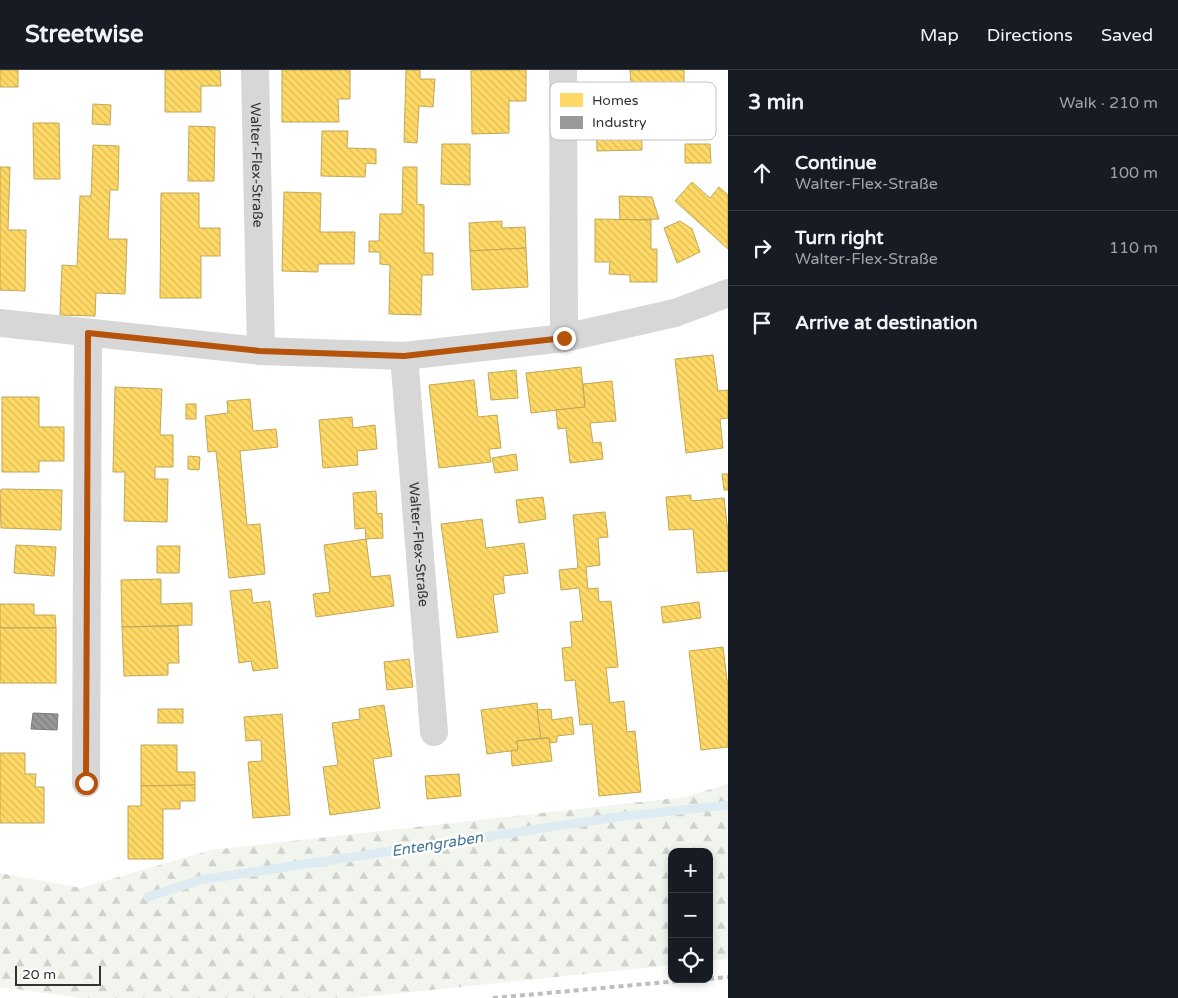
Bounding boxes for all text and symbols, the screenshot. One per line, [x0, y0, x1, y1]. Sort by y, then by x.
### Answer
text: Streetwise [25, 20, 144, 49]
text: Map [920, 24, 959, 46]
text: Directions [987, 24, 1073, 46]
text: Saved [1101, 24, 1153, 46]
legend [550, 82, 716, 140]
text: 3 min [748, 90, 804, 115]
text: Homes [592, 92, 639, 109]
text: Walk · 210 m [1059, 93, 1158, 113]
street label: Walter-Flex-Straße [247, 102, 266, 228]
text: Industry [592, 114, 647, 131]
text: Continue [795, 152, 877, 174]
icon: ahead [748, 159, 776, 187]
text: 100 m [1109, 163, 1158, 183]
text: Walter-Flex-Straße [795, 174, 938, 194]
text: Turn right [795, 227, 883, 249]
icon: right [748, 234, 776, 262]
text: 110 m [1109, 238, 1158, 258]
text: Walter-Flex-Straße [795, 249, 938, 269]
icon: arrive [748, 309, 776, 337]
text: Arrive at destination [795, 312, 978, 334]
route end [553, 327, 576, 350]
street label: Walter-Flex-Straße [405, 481, 432, 608]
route start [75, 772, 98, 795]
water label: Entengraben [390, 828, 485, 860]
map controls [668, 848, 713, 983]
button: + [668, 848, 713, 893]
button: − [668, 893, 713, 938]
button: locate [668, 938, 713, 983]
scale bar [15, 963, 101, 986]
text: 20 m [22, 966, 56, 983]

